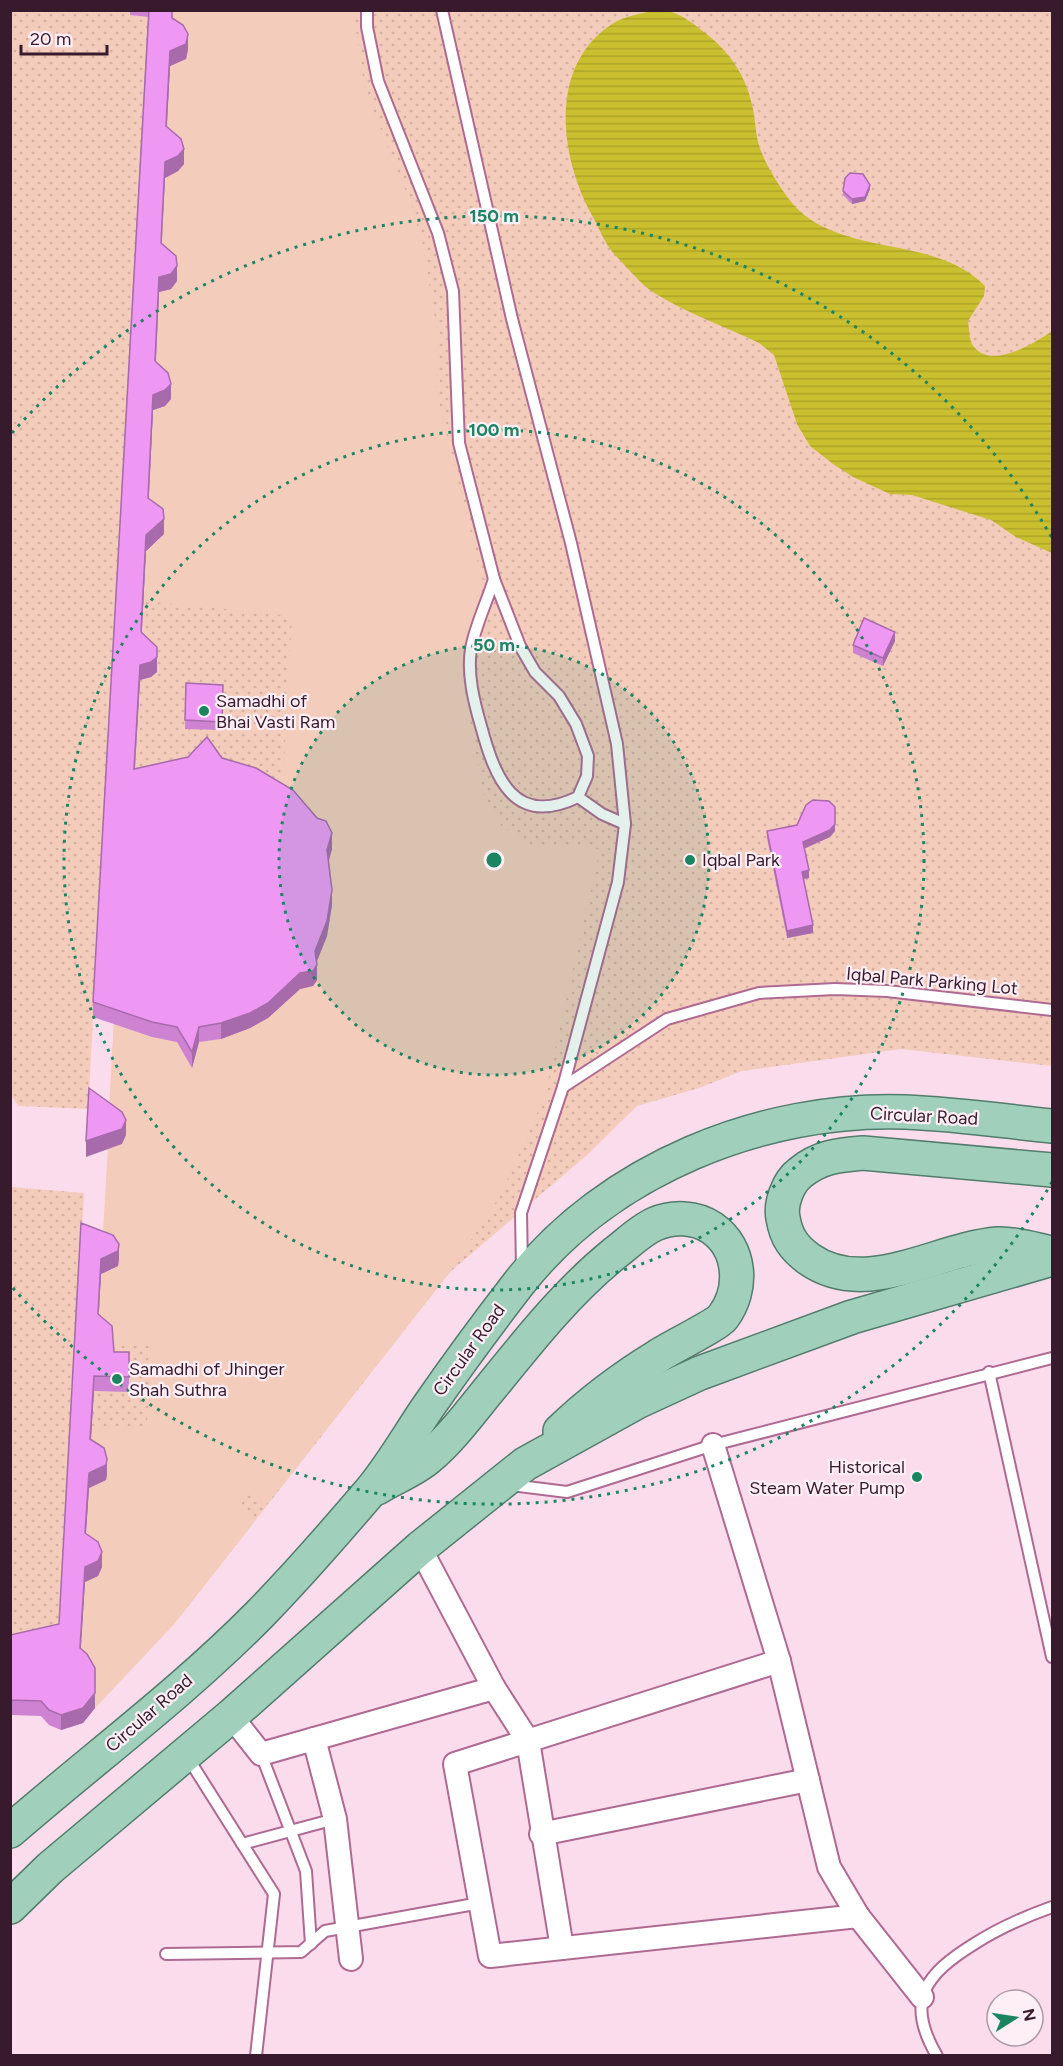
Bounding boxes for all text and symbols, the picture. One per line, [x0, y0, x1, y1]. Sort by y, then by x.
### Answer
scale bar [21, 18, 106, 56]
text: 20 m [30, 28, 71, 50]
text: 150 m [469, 205, 519, 227]
text: 100 m [469, 419, 519, 441]
text: 50 m [473, 634, 515, 656]
place label: Samadhi of Bhai Vasti Ram [216, 690, 335, 733]
marker: Samadhi of Bhai Vasti Ram [197, 704, 211, 718]
place label: Iqbal Park [702, 849, 780, 871]
centre of rings [484, 850, 504, 870]
marker: Iqbal Park [683, 853, 697, 867]
street label: Iqbal Park Parking Lot [845, 963, 1019, 999]
street label: Circular Road [869, 1102, 979, 1130]
street label: Circular Road [428, 1300, 510, 1400]
place label: Samadhi of Jhinger Shah Suthra [129, 1358, 284, 1401]
marker: Samadhi of Jhinger Shah Suthra [110, 1372, 124, 1386]
place label: Historical Steam Water Pump [749, 1456, 905, 1499]
marker: Historical Steam Water Pump [910, 1470, 924, 1484]
street label: Circular Road [101, 1669, 197, 1757]
north arrow [985, 1988, 1045, 2048]
text: N [1019, 2007, 1040, 2023]

